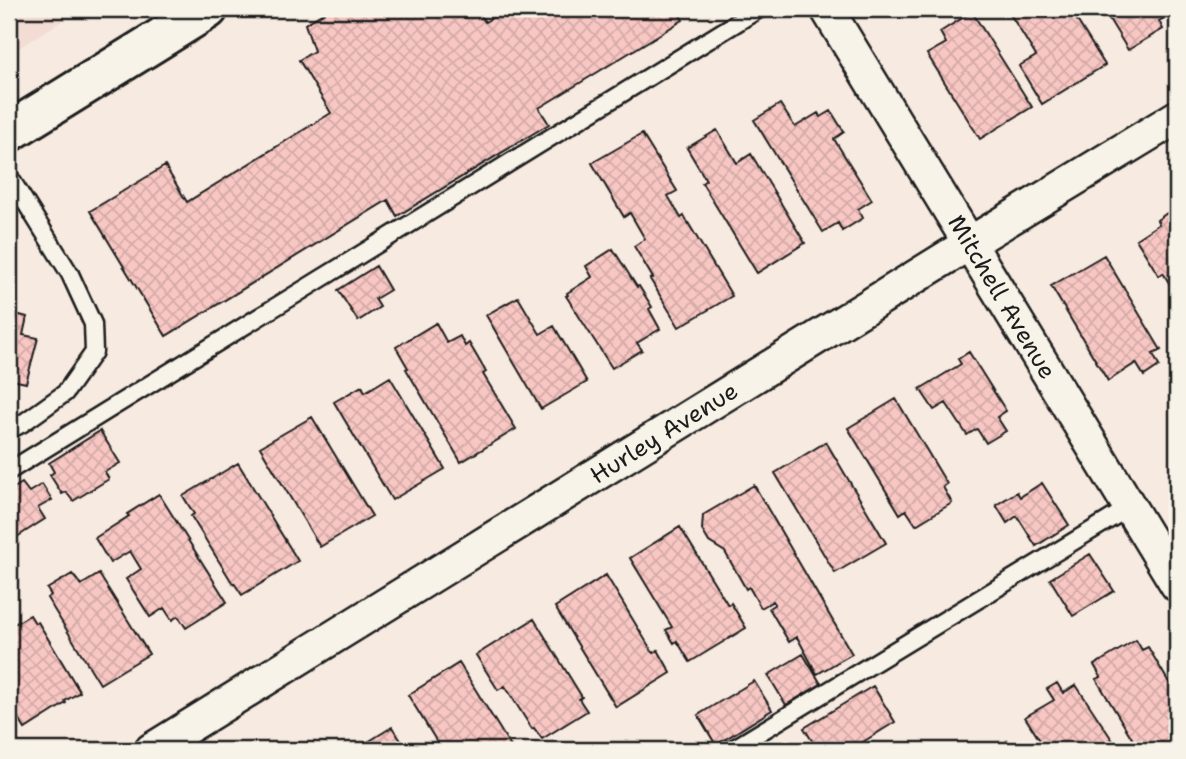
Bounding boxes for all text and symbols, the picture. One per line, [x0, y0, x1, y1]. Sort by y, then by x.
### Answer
street label: Mitchell Avenue [940, 209, 1064, 385]
street label: Hurley Avenue [584, 375, 744, 491]

